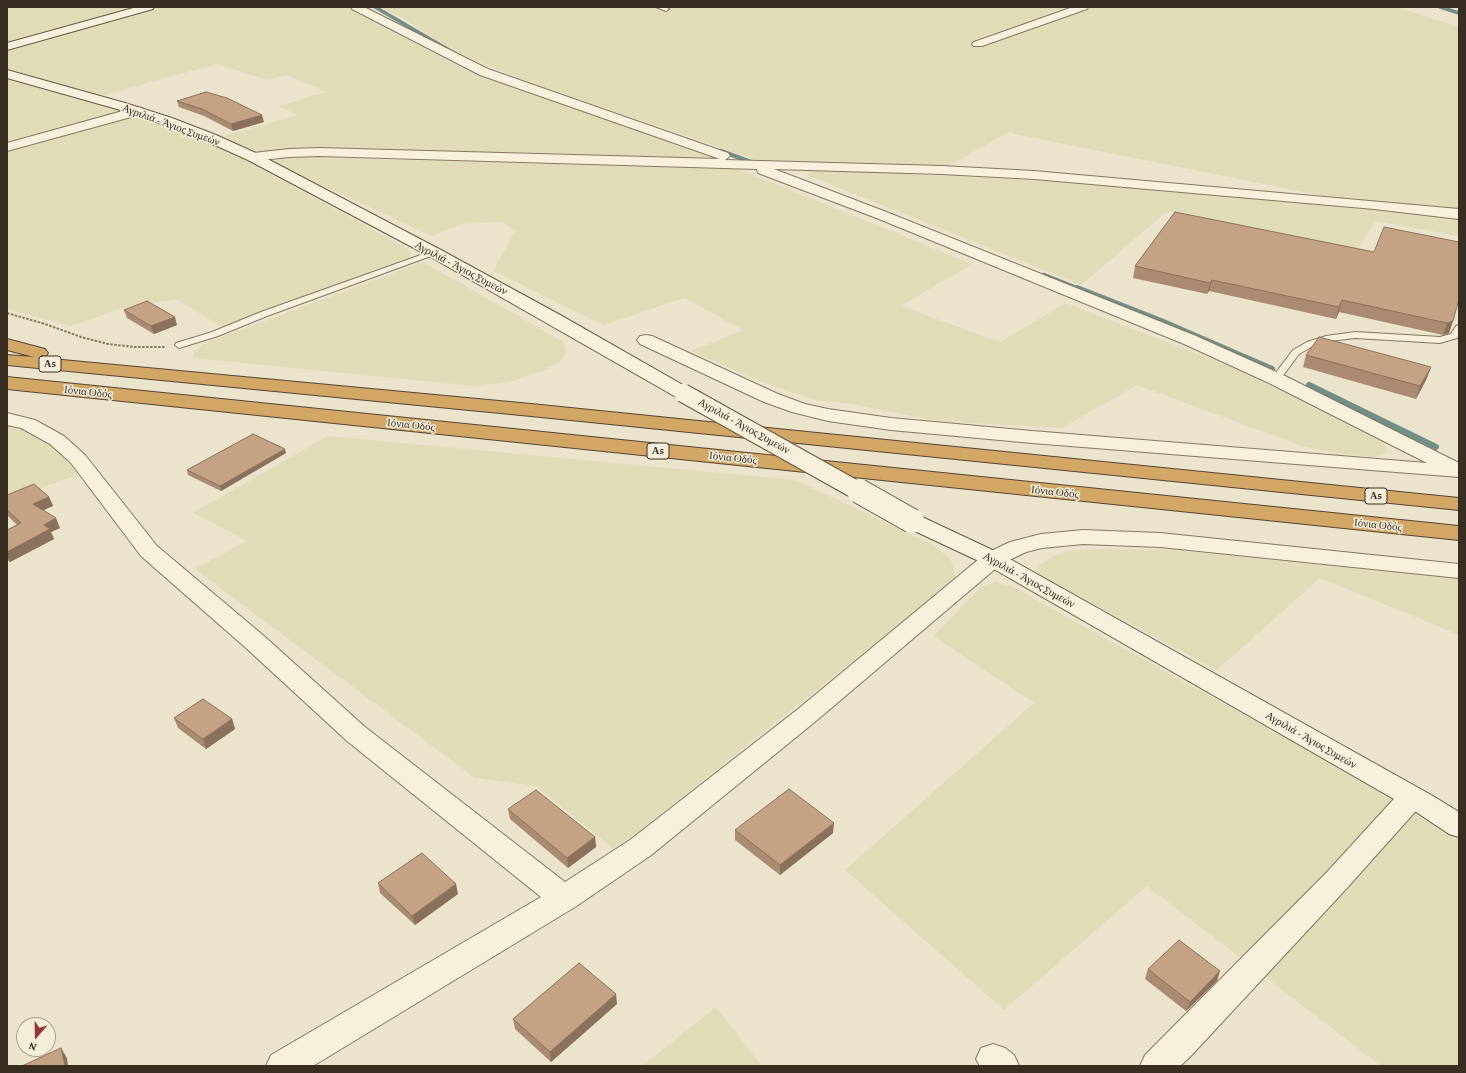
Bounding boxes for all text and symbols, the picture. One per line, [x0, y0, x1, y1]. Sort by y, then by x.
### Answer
street label: Αγριλιά - Άγιος Συμεών [120, 101, 222, 149]
street label: Αγριλιά - Άγιος Συμεών [412, 238, 510, 298]
road number: Α5 [39, 356, 61, 372]
street label: Ιόνια Οδός [63, 383, 113, 401]
street label: Αγριλιά - Άγιος Συμεών [696, 395, 792, 457]
street label: Ιόνια Οδός [386, 416, 436, 434]
road number: Α5 [647, 443, 669, 459]
street label: Ιόνια Οδός [708, 449, 758, 467]
street label: Ιόνια Οδός [1030, 483, 1080, 501]
road number: Α5 [1365, 488, 1387, 504]
street label: Ιόνια Οδός [1353, 516, 1403, 534]
street label: Αγριλιά - Άγιος Συμεών [981, 549, 1077, 611]
street label: Αγριλιά - Άγιος Συμεών [1263, 709, 1359, 771]
north arrow [16, 1017, 56, 1057]
text: N [27, 1040, 38, 1054]

